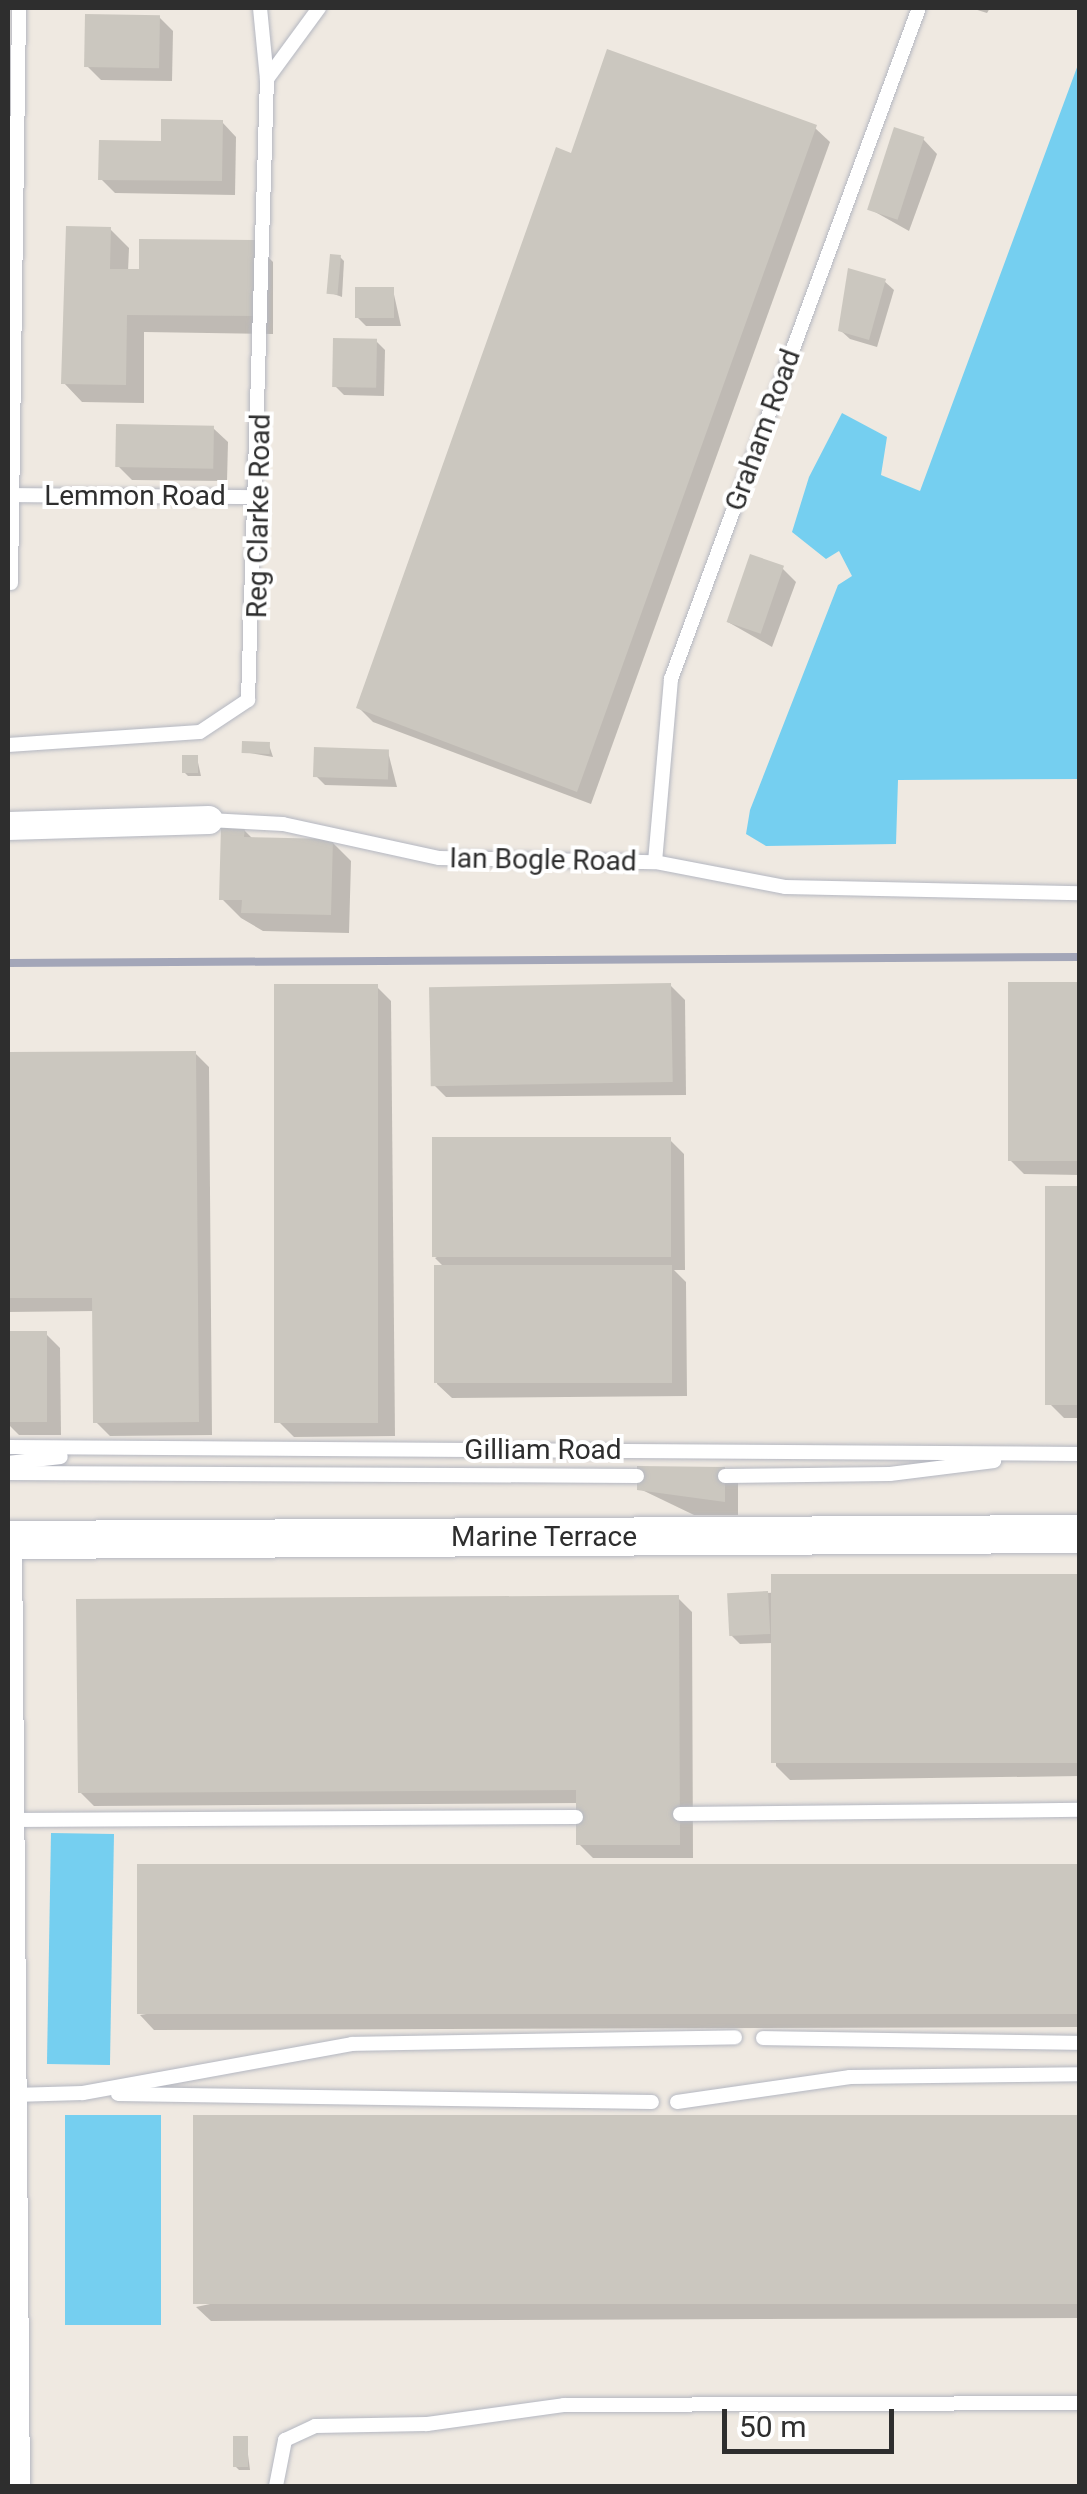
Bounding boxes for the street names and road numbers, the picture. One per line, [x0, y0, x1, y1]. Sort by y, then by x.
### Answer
street label: Graham Road [718, 345, 808, 515]
street label: Reg Clarke Road [240, 413, 278, 619]
street label: Lemmon Road [44, 479, 226, 513]
street label: Ian Bogle Road [449, 842, 637, 878]
street label: Gilliam Road [464, 1433, 622, 1467]
street label: Marine Terrace [451, 1520, 637, 1554]

